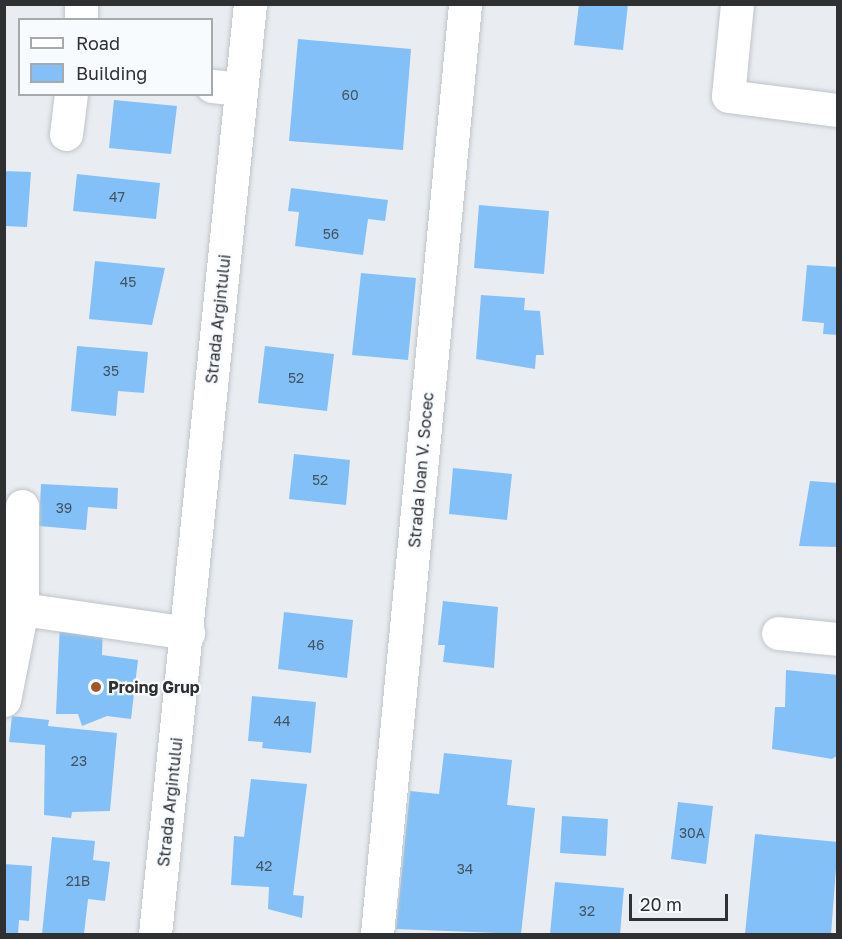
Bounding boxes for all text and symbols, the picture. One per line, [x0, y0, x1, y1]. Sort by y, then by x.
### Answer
legend [18, 18, 213, 96]
text: Road [76, 32, 120, 54]
text: Building [76, 62, 147, 84]
house number: 60 [341, 87, 359, 103]
house number: 47 [109, 189, 125, 205]
house number: 56 [323, 226, 339, 242]
street label: Strada Argintului [202, 253, 234, 385]
house number: 45 [120, 274, 136, 290]
house number: 35 [103, 363, 119, 379]
house number: 52 [288, 370, 304, 386]
street label: Strada Ioan V. Socec [405, 391, 437, 549]
house number: 52 [312, 472, 328, 488]
house number: 39 [56, 500, 72, 516]
house number: 46 [307, 637, 325, 653]
place label: Proing Grup [108, 677, 200, 697]
marker: Proing Grup [89, 680, 103, 694]
house number: 44 [273, 713, 291, 729]
street label: Strada Argintului [154, 736, 186, 868]
house number: 23 [71, 753, 87, 769]
house number: 30A [679, 825, 705, 841]
house number: 42 [256, 858, 272, 874]
house number: 34 [457, 861, 473, 877]
house number: 21B [66, 873, 90, 889]
scale bar [632, 882, 731, 920]
text: 20 m [640, 893, 682, 915]
house number: 32 [579, 903, 595, 919]

